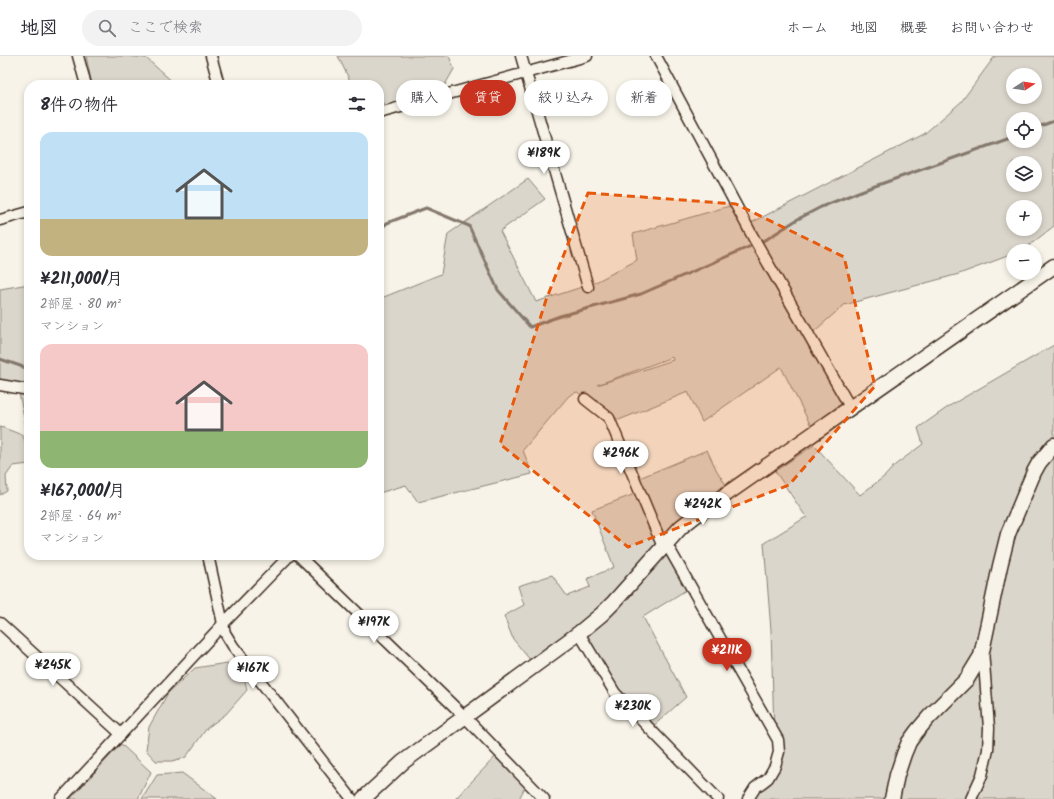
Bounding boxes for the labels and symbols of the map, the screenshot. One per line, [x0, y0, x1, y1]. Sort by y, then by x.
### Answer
north arrow [1006, 68, 1042, 104]
pin: ¥189K [516, 141, 572, 175]
pin: ¥296K [593, 441, 649, 475]
pin: ¥242K [675, 492, 731, 526]
pin: ¥197K [346, 610, 402, 644]
pin: ¥211K [699, 638, 755, 672]
pin: ¥245K [25, 653, 81, 687]
pin: ¥167K [225, 656, 281, 690]
pin: ¥230K [605, 694, 661, 728]

